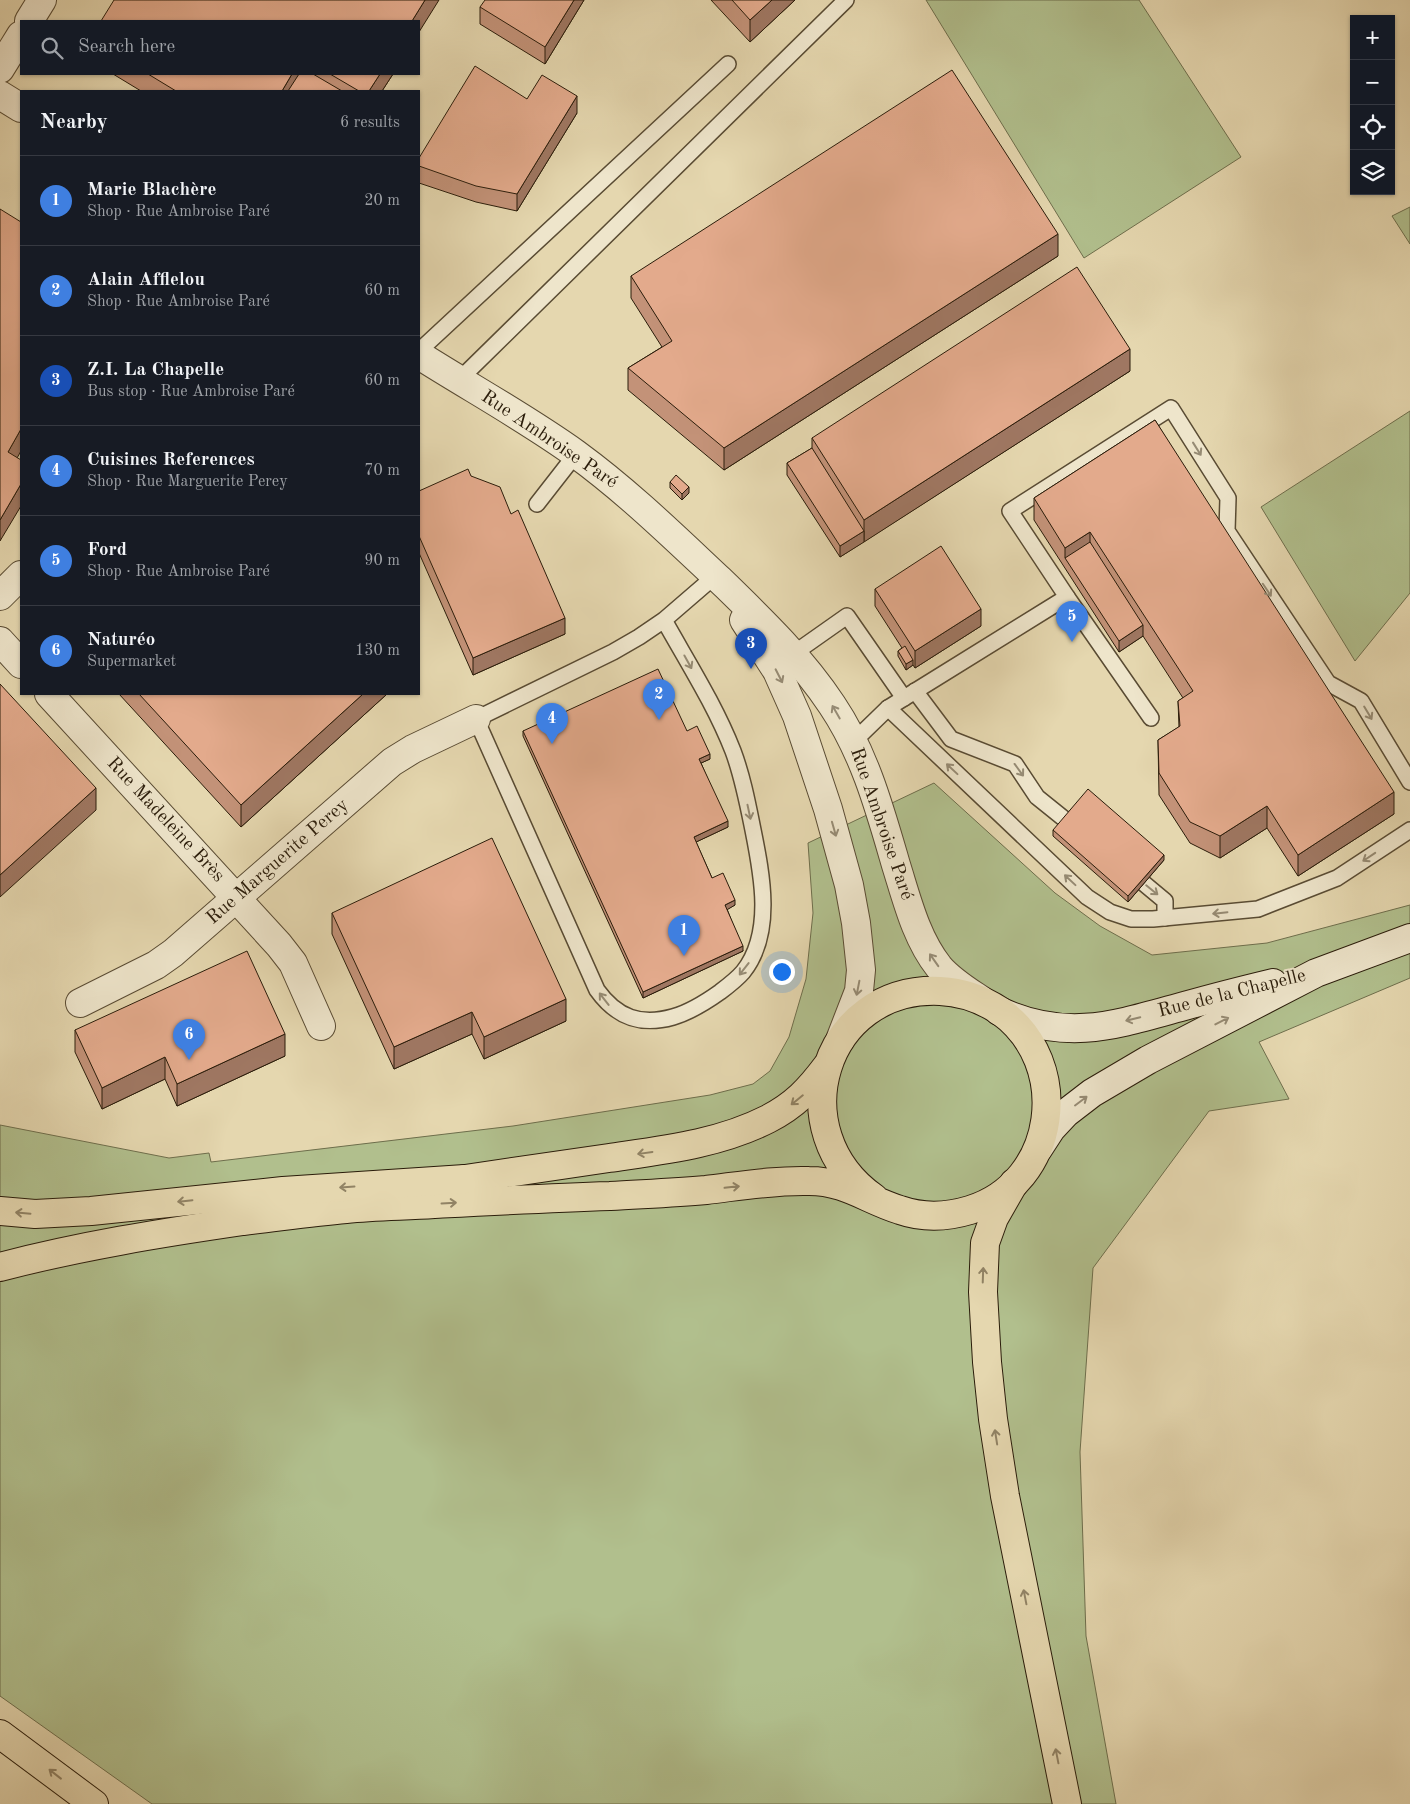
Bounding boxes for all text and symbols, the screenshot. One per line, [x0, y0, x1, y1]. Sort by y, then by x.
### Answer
map controls [1350, 15, 1395, 195]
button: + [1350, 15, 1395, 60]
search box [20, 20, 420, 75]
icon: search [38, 34, 66, 62]
text: Search here [78, 38, 175, 57]
button: − [1350, 60, 1395, 105]
button: locate [1350, 105, 1395, 150]
text: Nearby [40, 112, 108, 133]
text: 6 results [340, 115, 400, 131]
button: layers [1350, 150, 1395, 195]
text: Marie Blachère [87, 181, 216, 200]
text: 1 [51, 193, 61, 209]
text: 20 m [364, 193, 400, 209]
text: Shop · Rue Ambroise Paré [87, 204, 270, 220]
text: Alain Afflelou [87, 271, 205, 290]
text: 2 [51, 283, 61, 299]
text: 60 m [364, 283, 400, 299]
text: Shop · Rue Ambroise Paré [87, 294, 270, 310]
text: Z.I. La Chapelle [87, 361, 224, 380]
text: 3 [51, 373, 61, 389]
text: 60 m [364, 373, 400, 389]
text: Bus stop · Rue Ambroise Paré [87, 384, 295, 400]
street label: Rue Ambroise Paré [477, 387, 621, 493]
one-way arrow [1192, 441, 1202, 455]
text: Cuisines References [87, 451, 255, 470]
text: 4 [51, 463, 61, 479]
text: 70 m [364, 463, 400, 479]
text: Shop · Rue Marguerite Perey [87, 474, 288, 490]
text: Ford [87, 541, 127, 560]
text: 5 [51, 553, 61, 569]
text: 90 m [364, 553, 400, 569]
text: Shop · Rue Ambroise Paré [87, 564, 270, 580]
one-way arrow [1262, 583, 1272, 597]
pin: 5 [1056, 601, 1088, 642]
pin: 3 [735, 628, 767, 669]
text: Naturéo [87, 631, 155, 650]
text: 6 [51, 643, 61, 659]
text: 130 m [355, 643, 400, 659]
text: Supermarket [87, 654, 176, 670]
one-way arrow [683, 655, 693, 670]
one-way arrow [774, 669, 784, 684]
pin: 2 [643, 679, 675, 720]
pin: 4 [536, 703, 568, 744]
one-way arrow [831, 705, 841, 719]
one-way arrow [1363, 706, 1373, 720]
street label: Rue Ambroise Paré [846, 745, 916, 903]
street label: Rue Madeleine Brès [102, 754, 228, 886]
one-way arrow [945, 763, 958, 775]
one-way arrow [1014, 763, 1024, 777]
street label: Rue Marguerite Perey [203, 795, 353, 929]
one-way arrow [745, 803, 754, 819]
one-way arrow [830, 821, 839, 837]
one-way arrow [1363, 852, 1377, 862]
one-way arrow [1064, 875, 1076, 887]
one-way arrow [1145, 884, 1158, 895]
one-way arrow [1212, 909, 1228, 918]
pin: 1 [668, 915, 700, 956]
one-way arrow [929, 953, 939, 967]
your location [769, 959, 795, 985]
one-way arrow [738, 962, 749, 975]
street label: Rue de la Chapelle [1156, 966, 1308, 1022]
one-way arrow [853, 980, 863, 996]
one-way arrow [599, 992, 609, 1006]
one-way arrow [1125, 1015, 1141, 1024]
one-way arrow [1214, 1016, 1229, 1025]
pin: 6 [173, 1019, 205, 1060]
one-way arrow [791, 1094, 804, 1105]
one-way arrow [1074, 1096, 1087, 1107]
one-way arrow [638, 1148, 654, 1158]
one-way arrow [339, 1182, 355, 1191]
one-way arrow [723, 1182, 739, 1192]
one-way arrow [177, 1196, 193, 1206]
one-way arrow [441, 1199, 457, 1208]
one-way arrow [16, 1208, 32, 1218]
one-way arrow [979, 1268, 988, 1284]
one-way arrow [990, 1429, 1000, 1445]
one-way arrow [1020, 1589, 1030, 1605]
one-way arrow [1052, 1749, 1061, 1765]
one-way arrow [49, 1769, 62, 1780]

